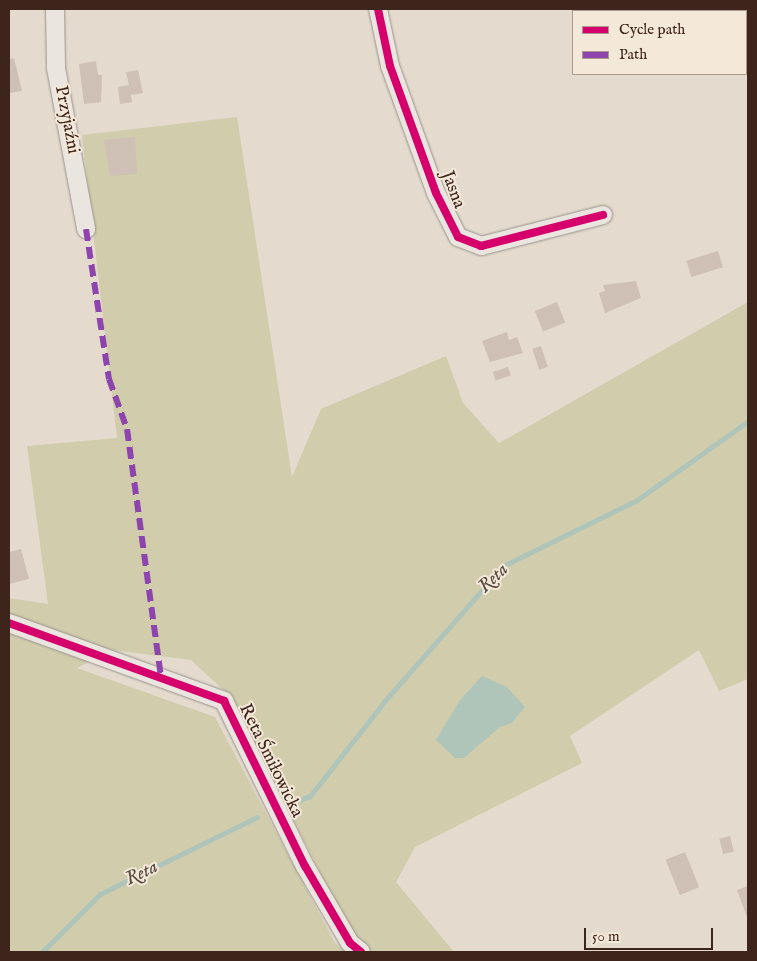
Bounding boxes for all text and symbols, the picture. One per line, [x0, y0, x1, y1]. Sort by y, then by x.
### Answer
legend [572, 10, 747, 75]
text: Cycle path [619, 20, 685, 39]
text: Path [619, 45, 647, 64]
street label: Przyjaźni [49, 84, 83, 156]
street label: Jasna [435, 168, 469, 212]
water label: Reta [474, 559, 514, 599]
street label: Reta Śmiłowicka [233, 701, 307, 821]
water label: Reta [122, 856, 162, 892]
scale bar [587, 918, 716, 950]
text: 50 m [592, 927, 620, 946]

